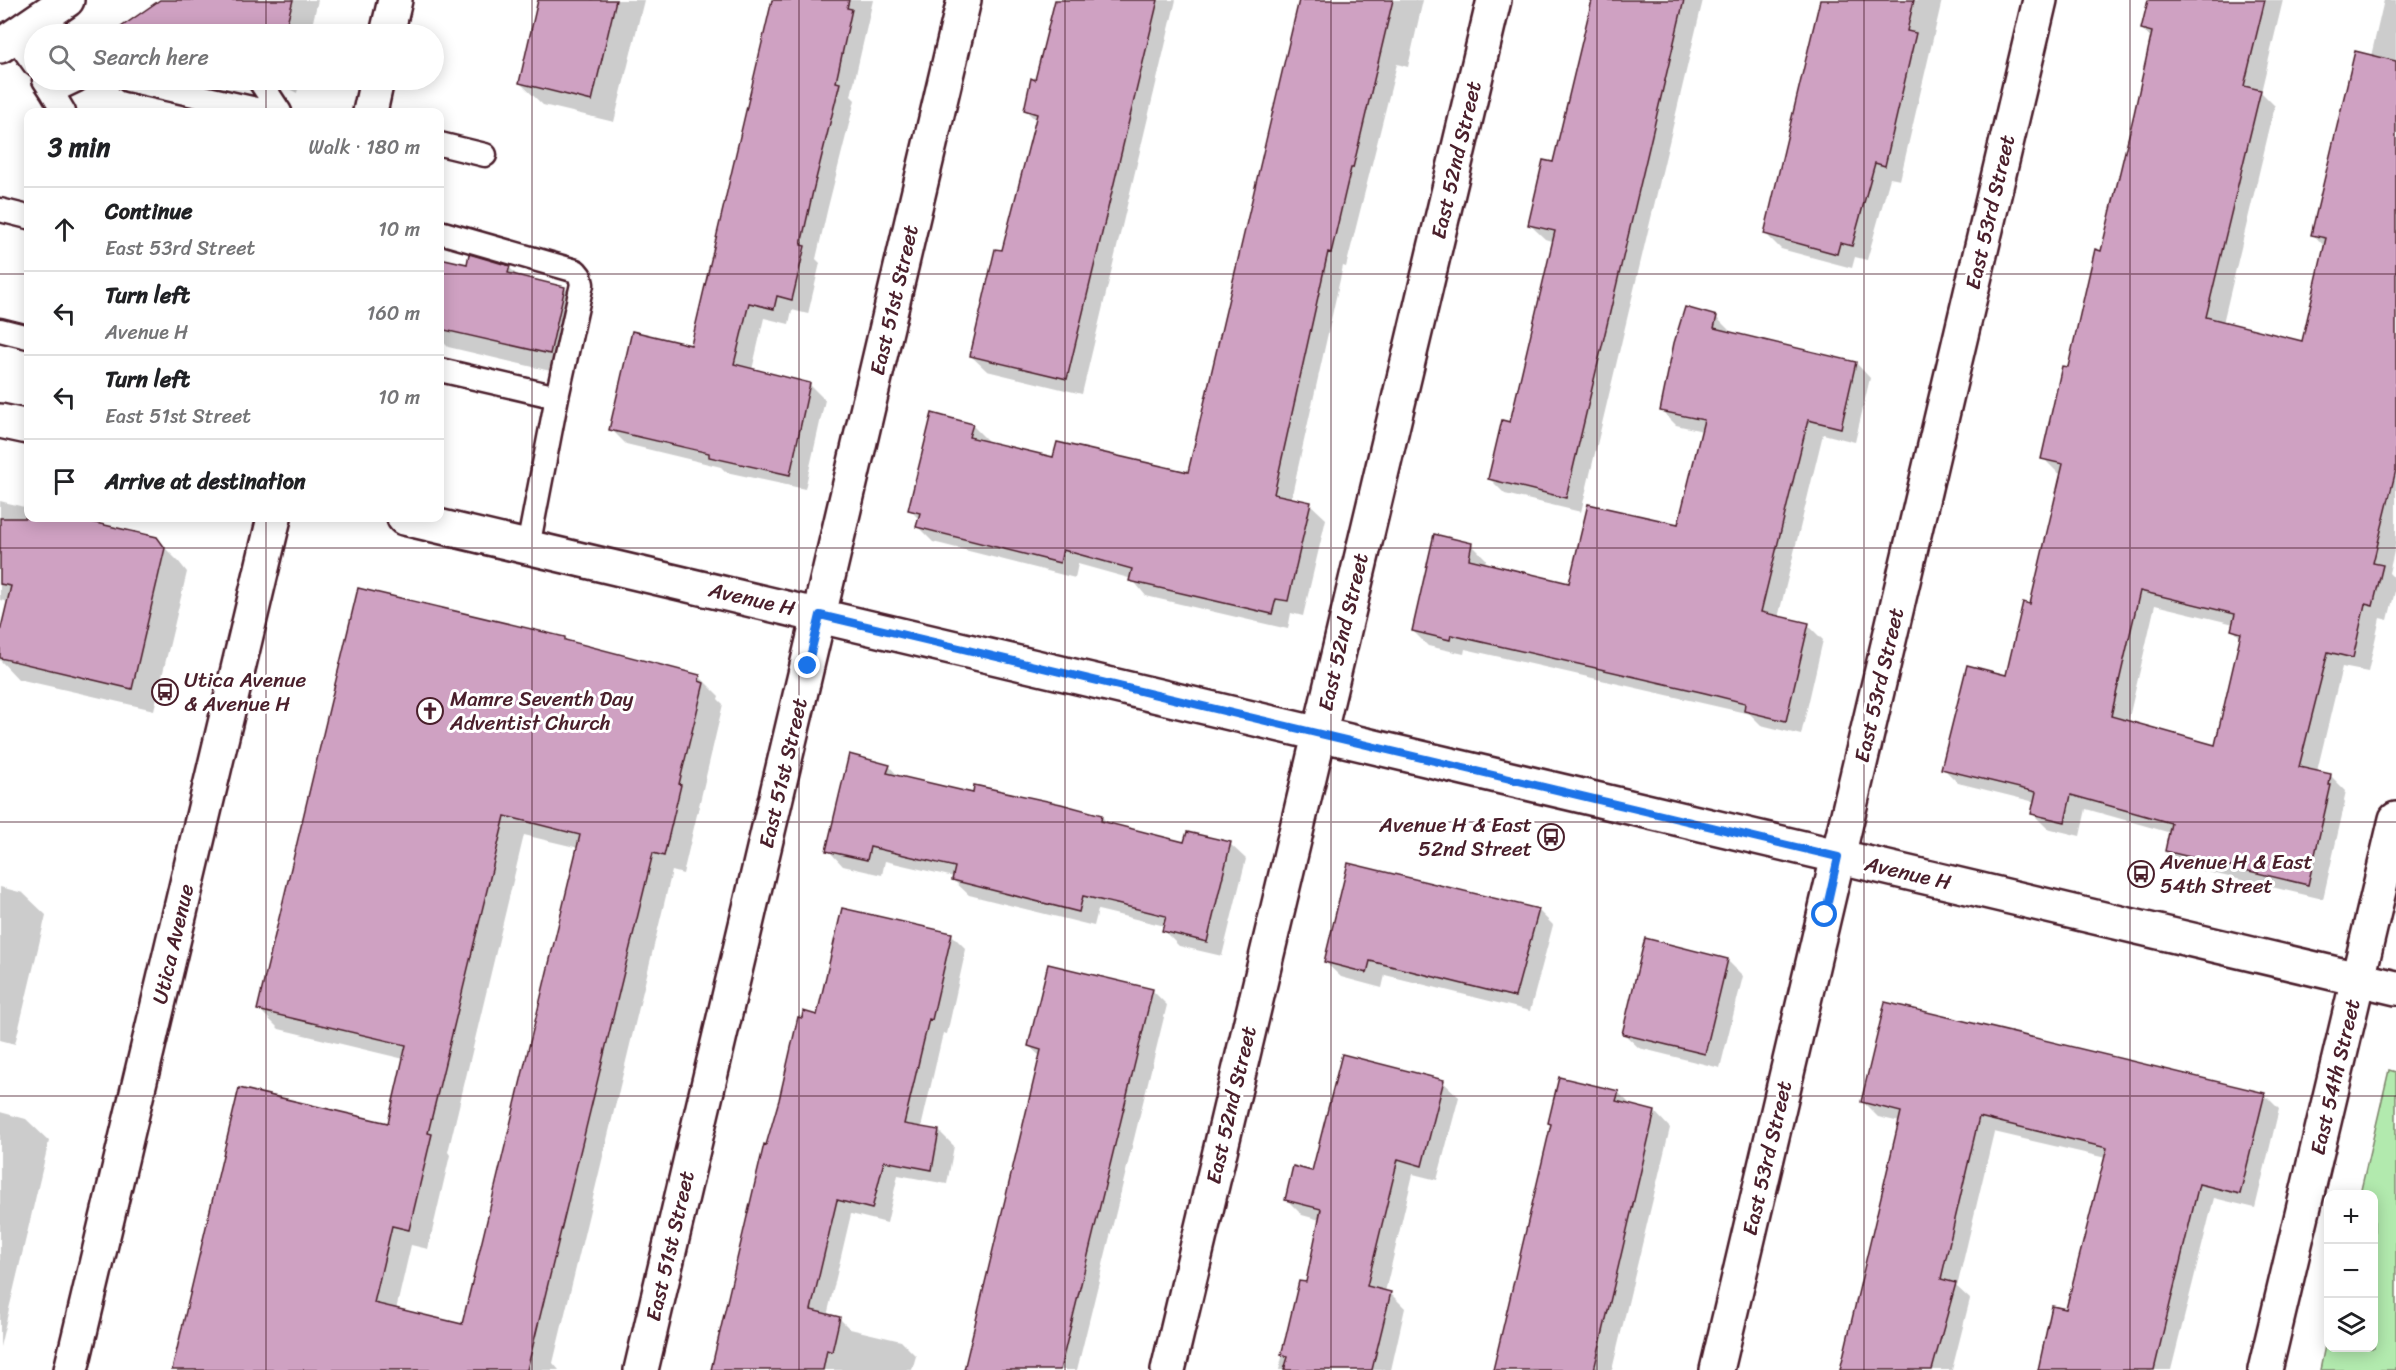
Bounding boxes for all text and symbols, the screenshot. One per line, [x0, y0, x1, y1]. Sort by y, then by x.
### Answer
search box [24, 24, 444, 90]
text: Search here [93, 38, 209, 77]
icon: search [45, 41, 78, 74]
street label: East 52nd Street [1419, 77, 1493, 243]
text: 3 min [48, 124, 110, 170]
text: Walk · 180 m [309, 130, 420, 165]
street label: East 53rd Street [1954, 131, 2026, 293]
text: Continue [105, 192, 193, 231]
text: 10 m [378, 212, 420, 247]
icon: ahead [48, 213, 81, 246]
street label: East 51st Street [858, 221, 930, 379]
text: East 53rd Street [105, 231, 255, 266]
text: Turn left [105, 276, 190, 315]
text: 160 m [367, 296, 420, 331]
icon: left [48, 297, 81, 330]
text: Avenue H [105, 315, 188, 350]
text: Turn left [105, 360, 190, 399]
text: 10 m [378, 380, 420, 415]
icon: left [48, 381, 81, 414]
text: East 51st Street [105, 399, 251, 434]
text: Arrive at destination [105, 462, 306, 501]
icon: arrive [48, 465, 81, 498]
street label: East 52nd Street [1306, 549, 1380, 715]
street label: Avenue H [704, 570, 799, 627]
street label: East 53rd Street [1843, 604, 1915, 766]
route end [794, 652, 820, 678]
place label: Utica Avenue & Avenue H [184, 661, 306, 723]
bus stop icon: Utica Avenue & Avenue H [150, 677, 180, 707]
place label: Mamre Seventh Day Adventist Church [449, 680, 634, 742]
street label: East 51st Street [747, 694, 819, 852]
church icon: Mamre Seventh Day Adventist Church [415, 696, 445, 726]
place label: Avenue H & East 52nd Street [1378, 806, 1532, 868]
bus stop icon: Avenue H & East 52nd Street [1536, 822, 1566, 852]
place label: Avenue H & East 54th Street [2159, 843, 2313, 905]
street label: Avenue H [1860, 844, 1955, 901]
bus stop icon: Avenue H & East 54th Street [2126, 859, 2156, 889]
street label: Utica Avenue [141, 880, 205, 1008]
route start [1811, 901, 1837, 927]
street label: East 54th Street [2299, 995, 2371, 1159]
street label: East 52nd Street [1194, 1022, 1268, 1188]
street label: East 53rd Street [1731, 1077, 1803, 1239]
street label: East 51st Street [634, 1167, 706, 1325]
map controls [2324, 1190, 2378, 1352]
button: + [2324, 1190, 2378, 1244]
button: − [2324, 1244, 2378, 1298]
button: layers [2324, 1298, 2378, 1352]

